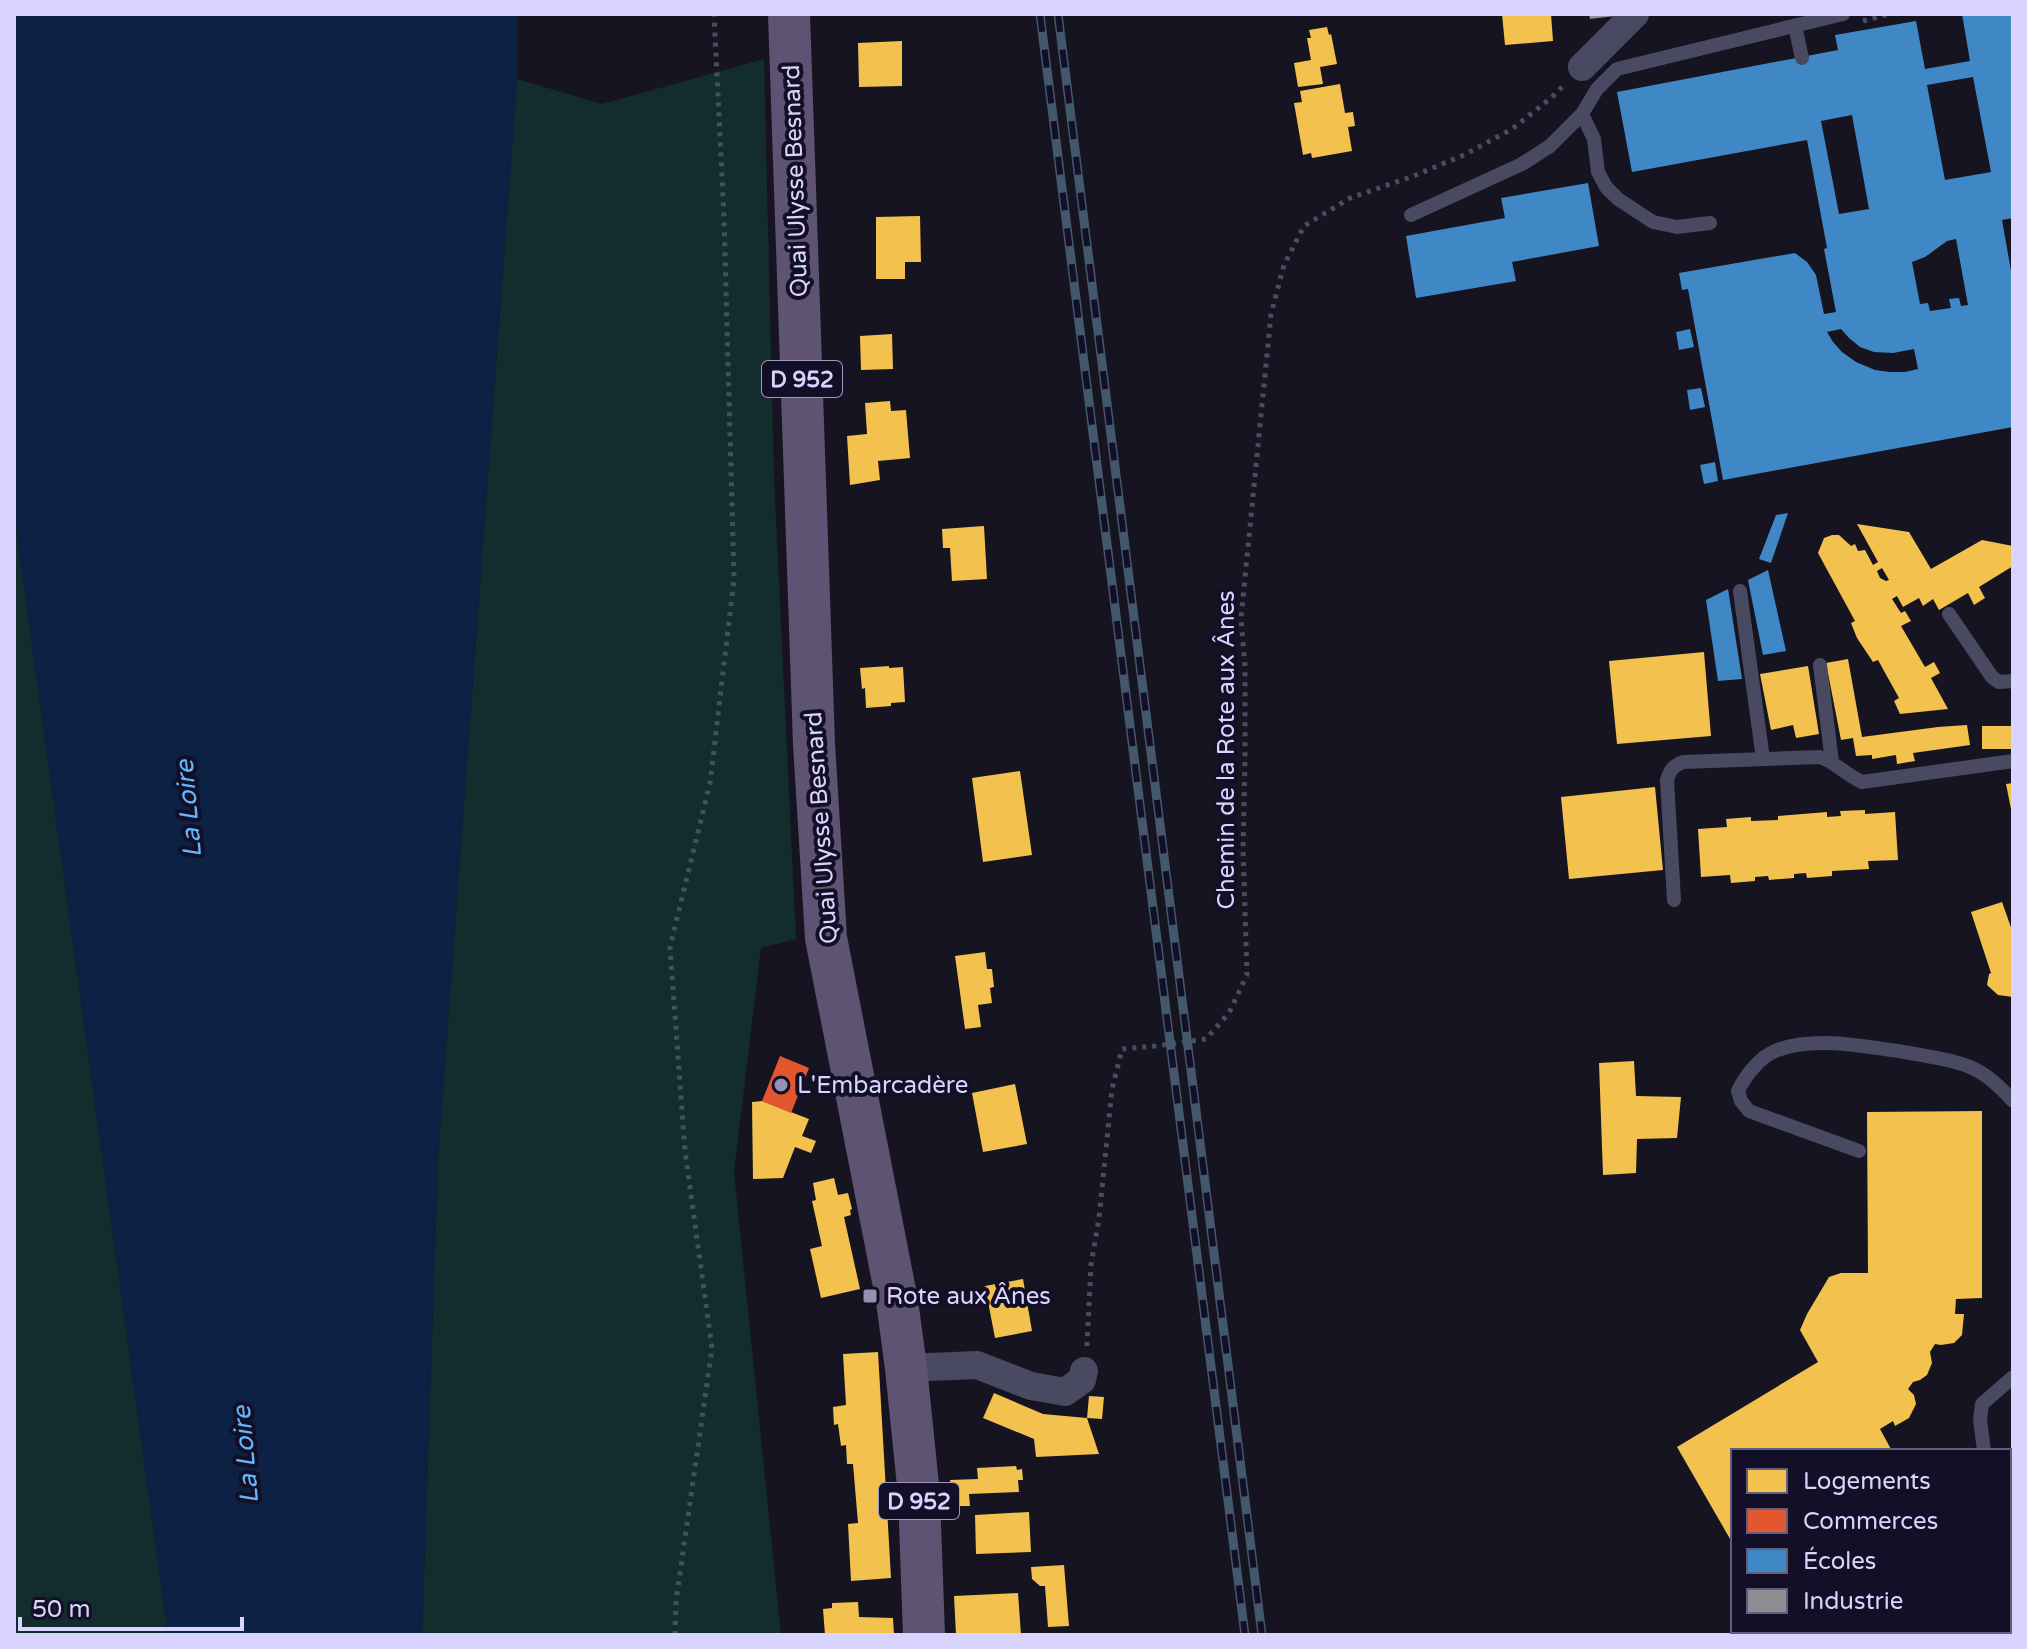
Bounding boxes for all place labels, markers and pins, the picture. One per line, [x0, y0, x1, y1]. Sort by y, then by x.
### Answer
place label: L'Embarcadère [797, 1071, 968, 1100]
marker: L'Embarcadère [772, 1076, 790, 1094]
place label: Rote aux Ânes [886, 1282, 1051, 1311]
marker: Rote aux Ânes [861, 1287, 879, 1305]

